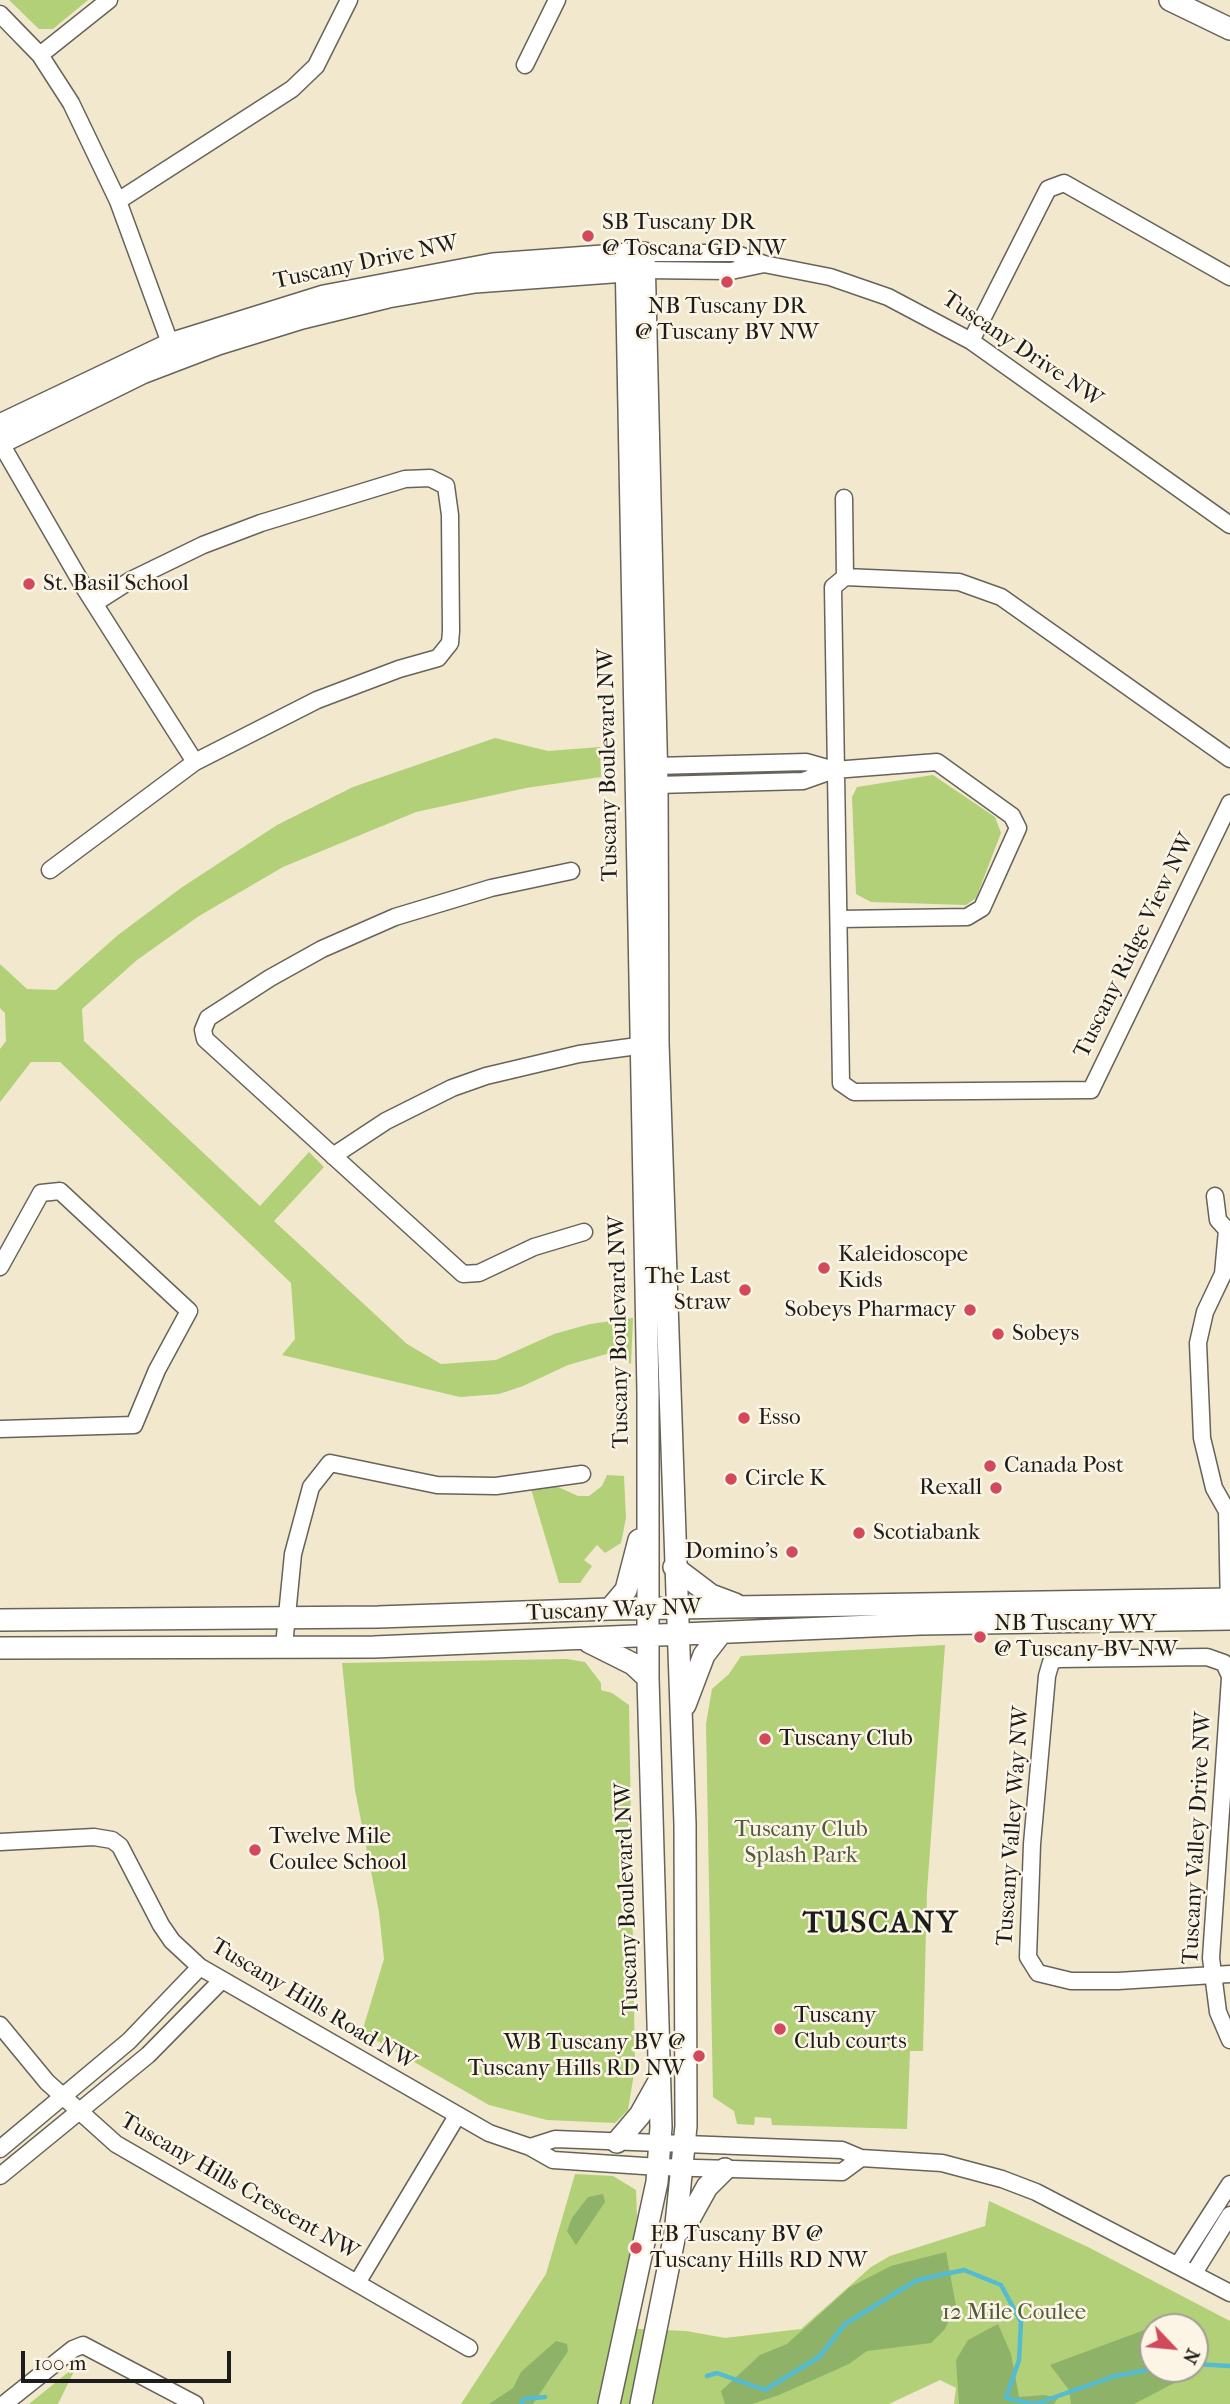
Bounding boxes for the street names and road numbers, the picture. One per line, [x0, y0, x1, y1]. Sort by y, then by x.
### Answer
street label: Tuscany Drive NW [271, 230, 461, 296]
street label: Tuscany Drive NW [936, 286, 1108, 414]
street label: Tuscany Boulevard NW [593, 648, 625, 882]
street label: Tuscany Ridge View NW [1069, 829, 1201, 1063]
street label: Tuscany Boulevard NW [604, 1215, 636, 1449]
street label: Tuscany Way NW [526, 1594, 702, 1628]
street label: Tuscany Valley Way NW [992, 1705, 1036, 1947]
street label: Tuscany Valley Drive NW [1178, 1711, 1218, 1965]
street label: Tuscany Boulevard NW [610, 1782, 646, 2016]
street label: Tuscany Hills Road NW [205, 1933, 421, 2077]
street label: Tuscany Hills Crescent NW [115, 2107, 363, 2267]

